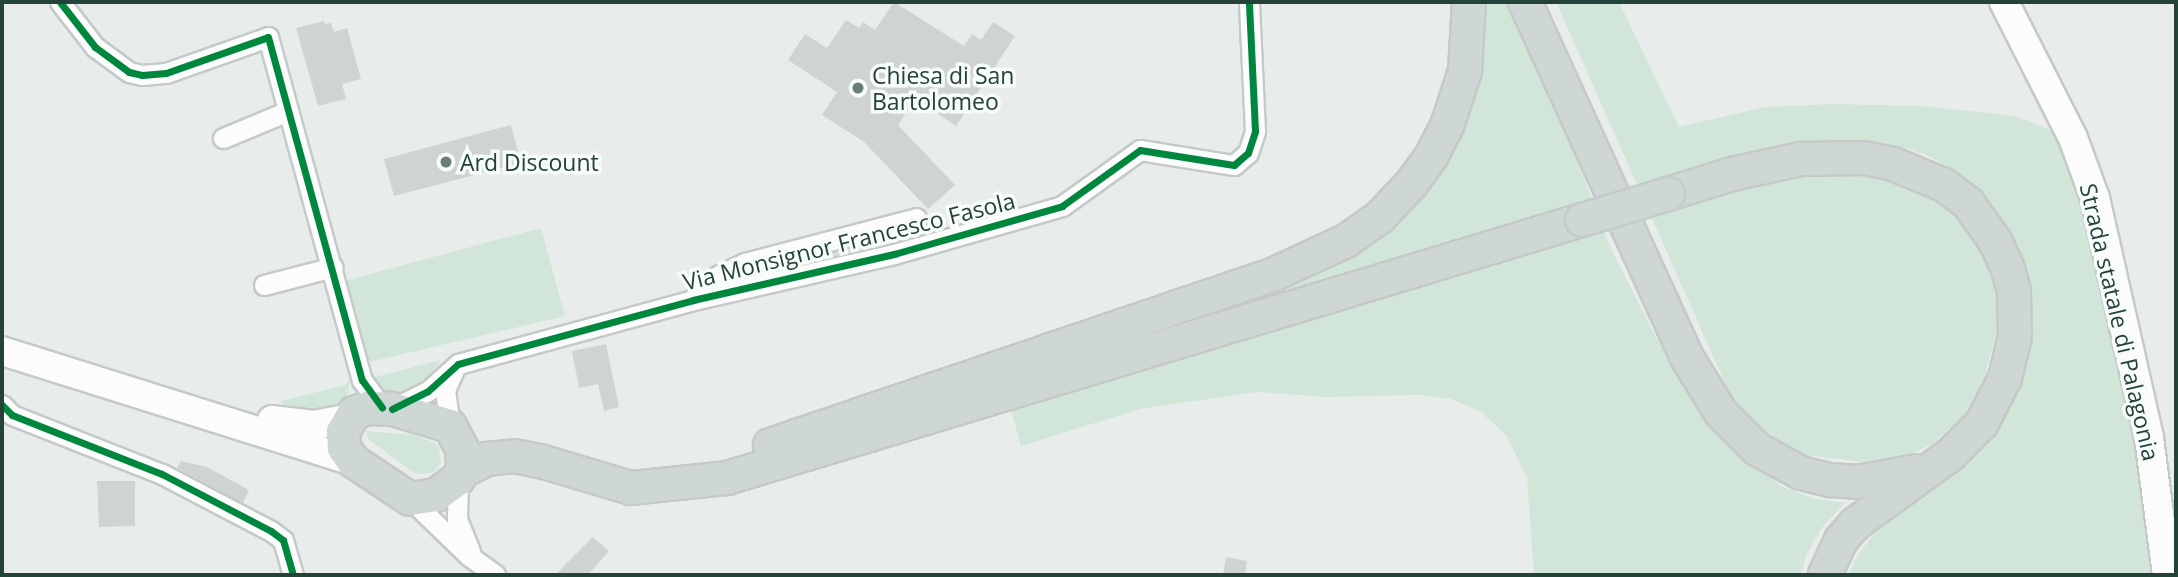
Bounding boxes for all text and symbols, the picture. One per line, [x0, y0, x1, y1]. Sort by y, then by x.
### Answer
place label: Chiesa di San Bartolomeo [872, 61, 1014, 115]
marker: Chiesa di San Bartolomeo [850, 80, 866, 96]
place label: Ard Discount [460, 148, 599, 176]
marker: Ard Discount [438, 154, 454, 170]
street label: Strada statale di Palagonia [2075, 181, 2165, 463]
street label: Via Monsignor Francesco Fasola [680, 186, 1018, 296]

